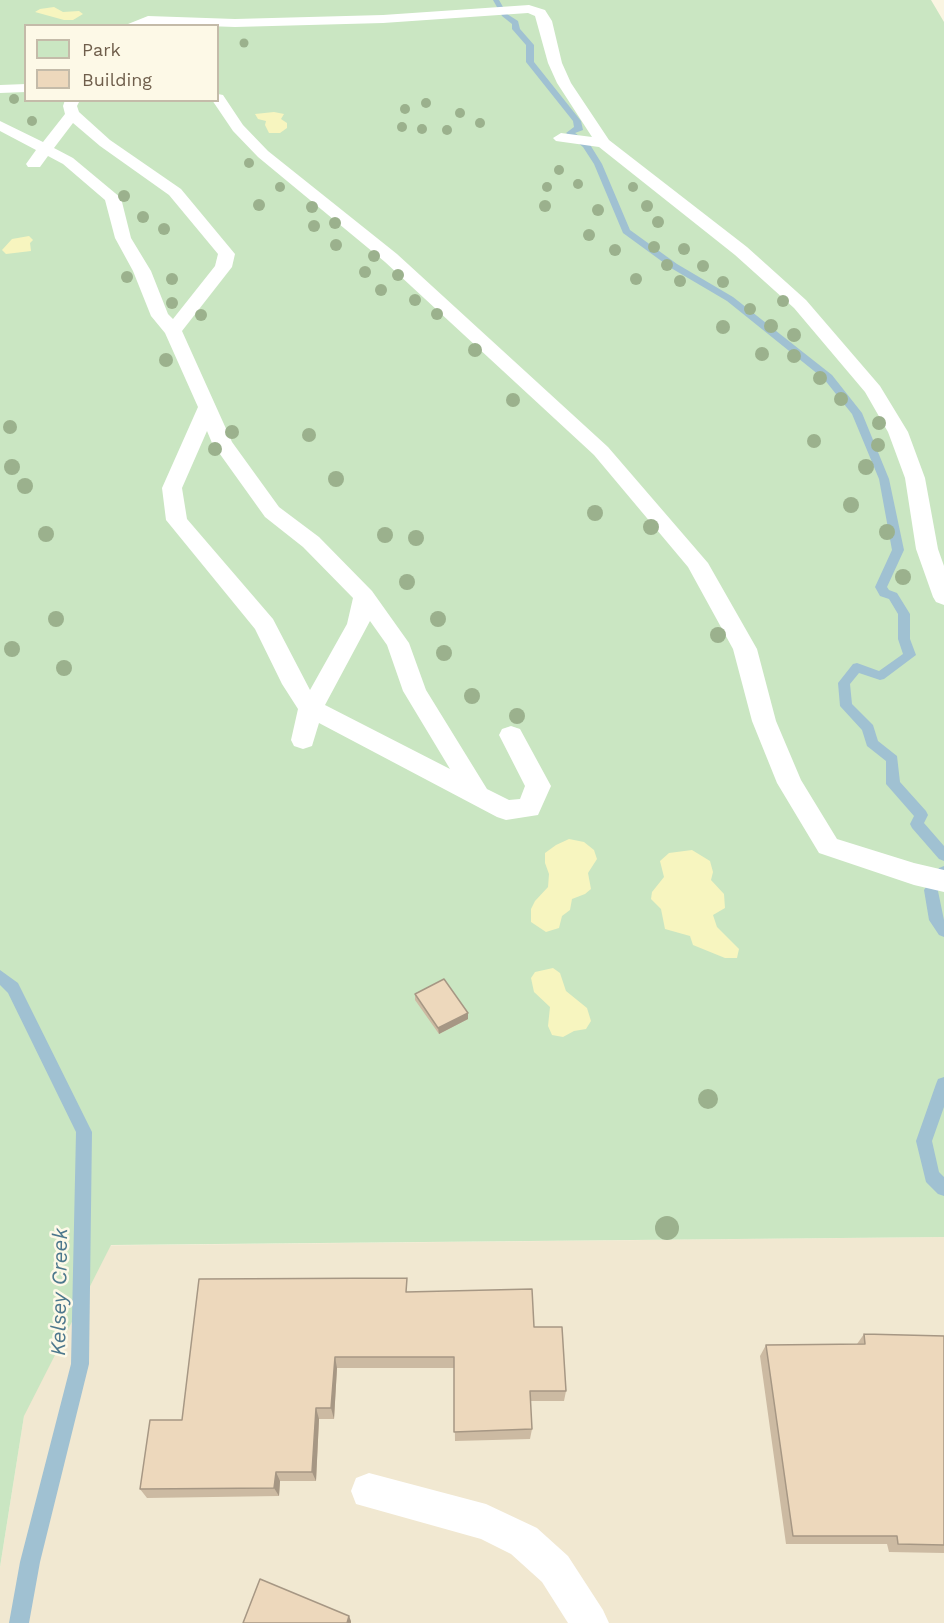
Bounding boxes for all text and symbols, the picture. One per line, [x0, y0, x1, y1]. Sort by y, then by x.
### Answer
legend [24, 24, 219, 102]
text: Park [82, 39, 121, 60]
text: Building [82, 69, 152, 90]
water label: Kelsey Creek [46, 1228, 74, 1356]

